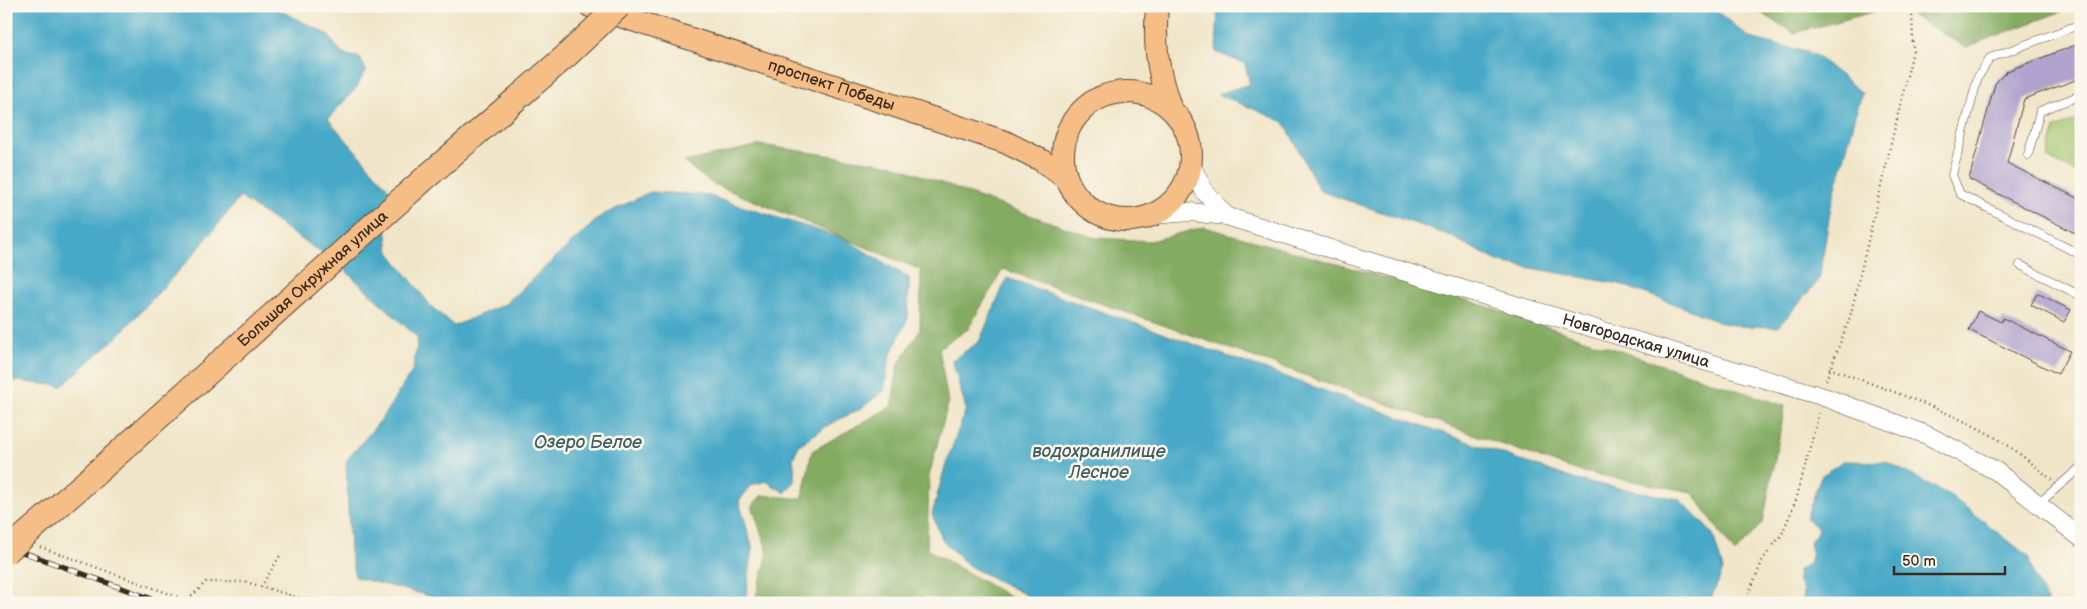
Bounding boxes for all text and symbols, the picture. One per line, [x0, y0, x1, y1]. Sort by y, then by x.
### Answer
street label: проспект Победы [766, 55, 897, 115]
street label: Большая Окружная улица [234, 206, 392, 351]
street label: Новгородская улица [1560, 310, 1712, 372]
water label: Озеро Белое [534, 432, 642, 453]
water label: водохранилище Лесное [1032, 441, 1166, 483]
scale bar [1894, 544, 2006, 576]
text: 50 m [1902, 552, 1936, 571]

